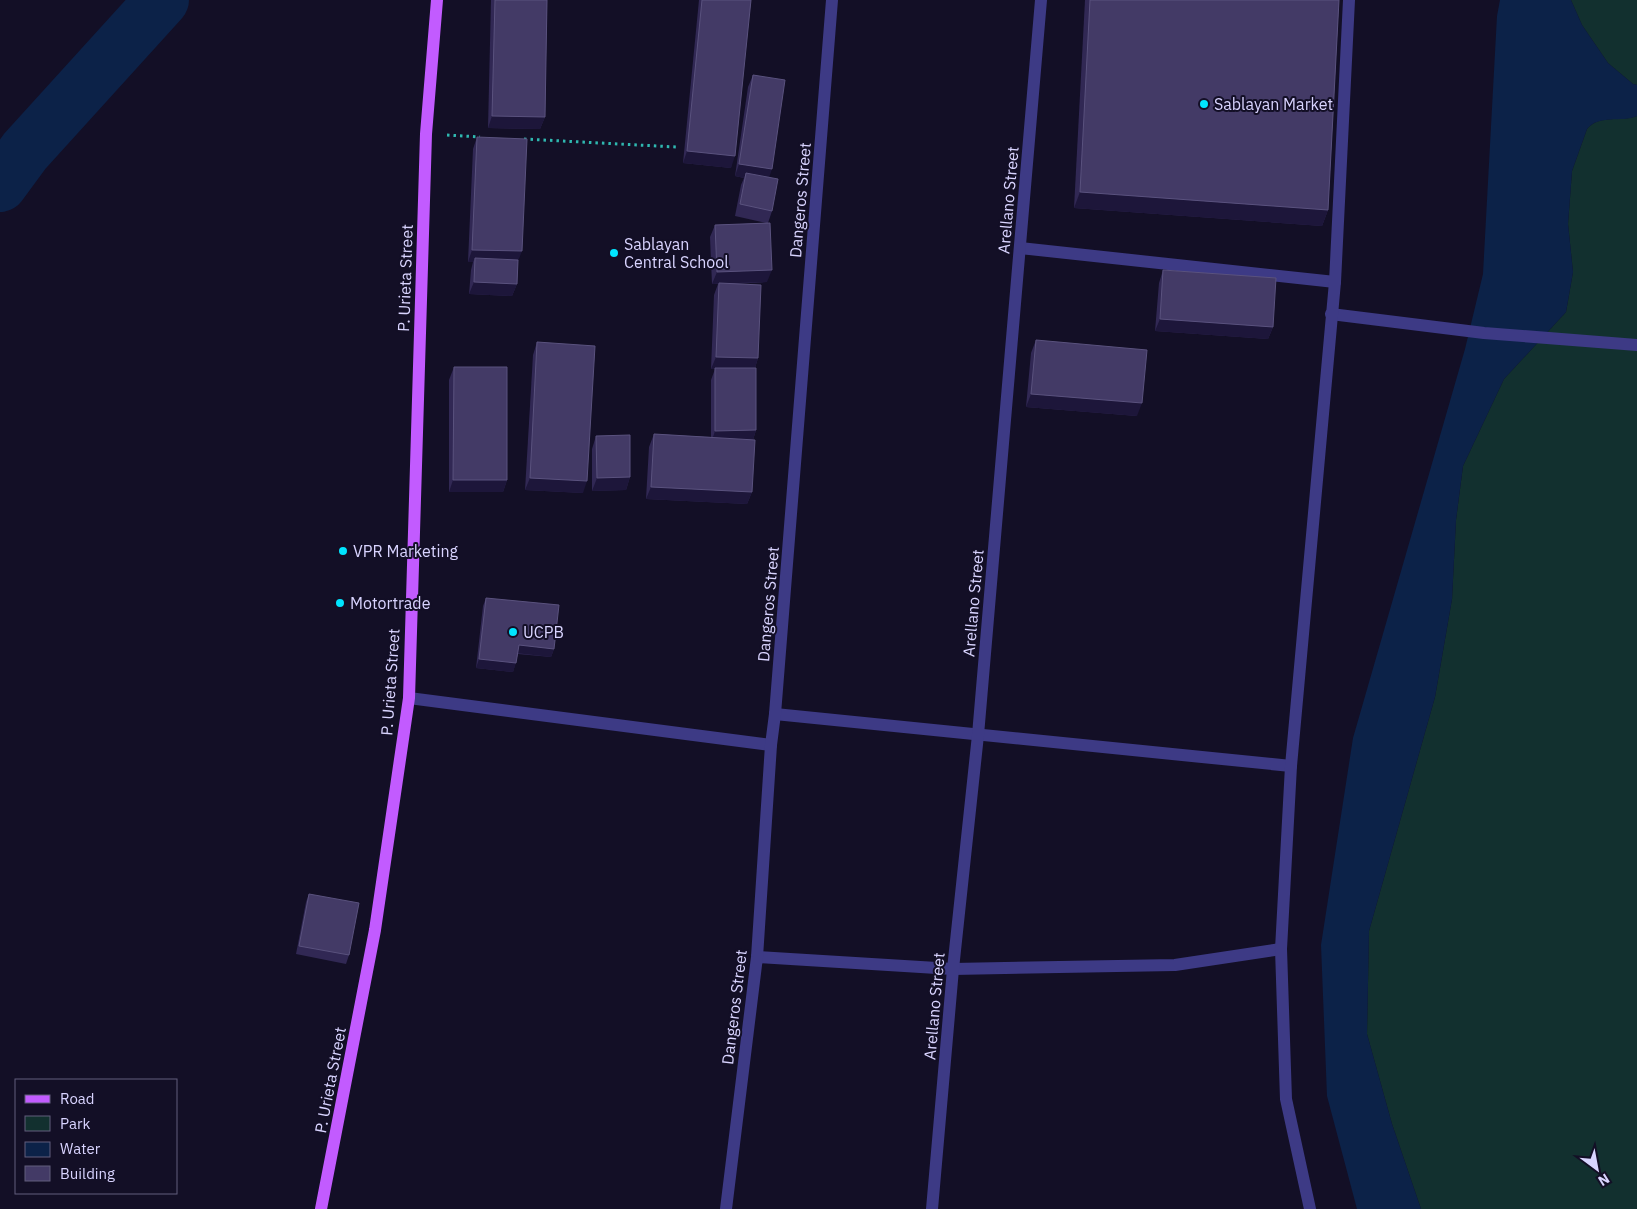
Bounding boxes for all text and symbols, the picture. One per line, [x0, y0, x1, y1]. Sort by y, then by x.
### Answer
place label: Sablayan Market [1214, 94, 1333, 114]
marker: Sablayan Market [1198, 98, 1210, 110]
street label: Dangeros Street [785, 141, 815, 259]
street label: Arellano Street [993, 145, 1023, 255]
street label: P. Urieta Street [393, 224, 417, 332]
place label: Sablayan Central School [624, 234, 729, 272]
marker: Sablayan Central School [608, 247, 620, 259]
place label: VPR Marketing [353, 541, 459, 561]
marker: VPR Marketing [337, 545, 349, 557]
street label: Dangeros Street [753, 545, 783, 663]
street label: Arellano Street [958, 548, 988, 658]
place label: Motortrade [350, 593, 431, 613]
marker: Motortrade [334, 597, 346, 609]
place label: UCPB [523, 622, 564, 642]
marker: UCPB [507, 626, 519, 638]
street label: P. Urieta Street [376, 628, 404, 736]
street label: Dangeros Street [717, 948, 751, 1066]
street label: Arellano Street [919, 951, 949, 1061]
street label: P. Urieta Street [310, 1025, 350, 1135]
legend [15, 1079, 178, 1194]
text: Road [60, 1089, 95, 1108]
text: Park [60, 1114, 90, 1133]
text: Water [60, 1139, 101, 1158]
north arrow [1572, 1144, 1622, 1194]
text: Building [60, 1164, 115, 1183]
text: N [1595, 1170, 1613, 1190]

